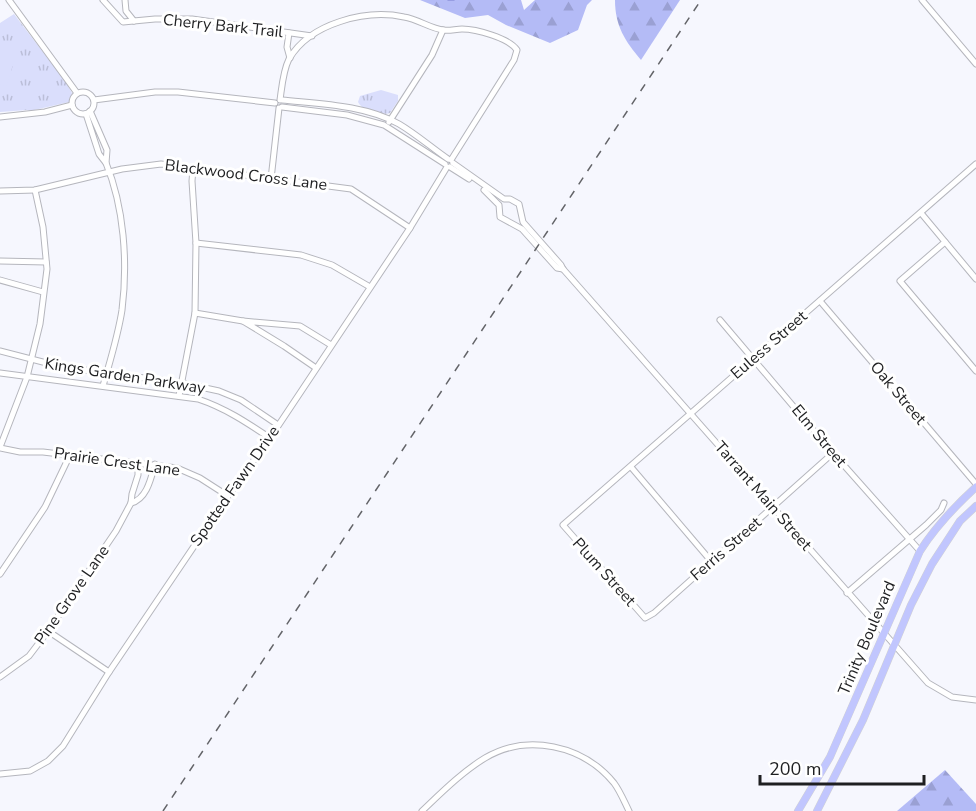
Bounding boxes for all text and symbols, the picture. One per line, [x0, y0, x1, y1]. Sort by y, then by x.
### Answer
street label: Cherry Bark Trail [162, 9, 284, 43]
street label: Blackwood Cross Lane [164, 154, 328, 196]
street label: Euless Street [726, 305, 812, 384]
street label: Kings Garden Parkway [43, 352, 208, 400]
street label: Oak Street [865, 357, 931, 430]
street label: Elm Street [786, 400, 852, 472]
street label: Spotted Fawn Drive [185, 421, 285, 551]
street label: Tarrant Main Street [709, 437, 817, 556]
street label: Prairie Crest Lane [53, 442, 181, 482]
street label: Ferris Street [686, 512, 767, 586]
street label: Plum Street [567, 533, 641, 611]
street label: Pine Grove Lane [29, 541, 115, 649]
street label: Trinity Boulevard [833, 578, 901, 698]
scale bar [760, 748, 924, 786]
text: 200 m [769, 757, 821, 781]

